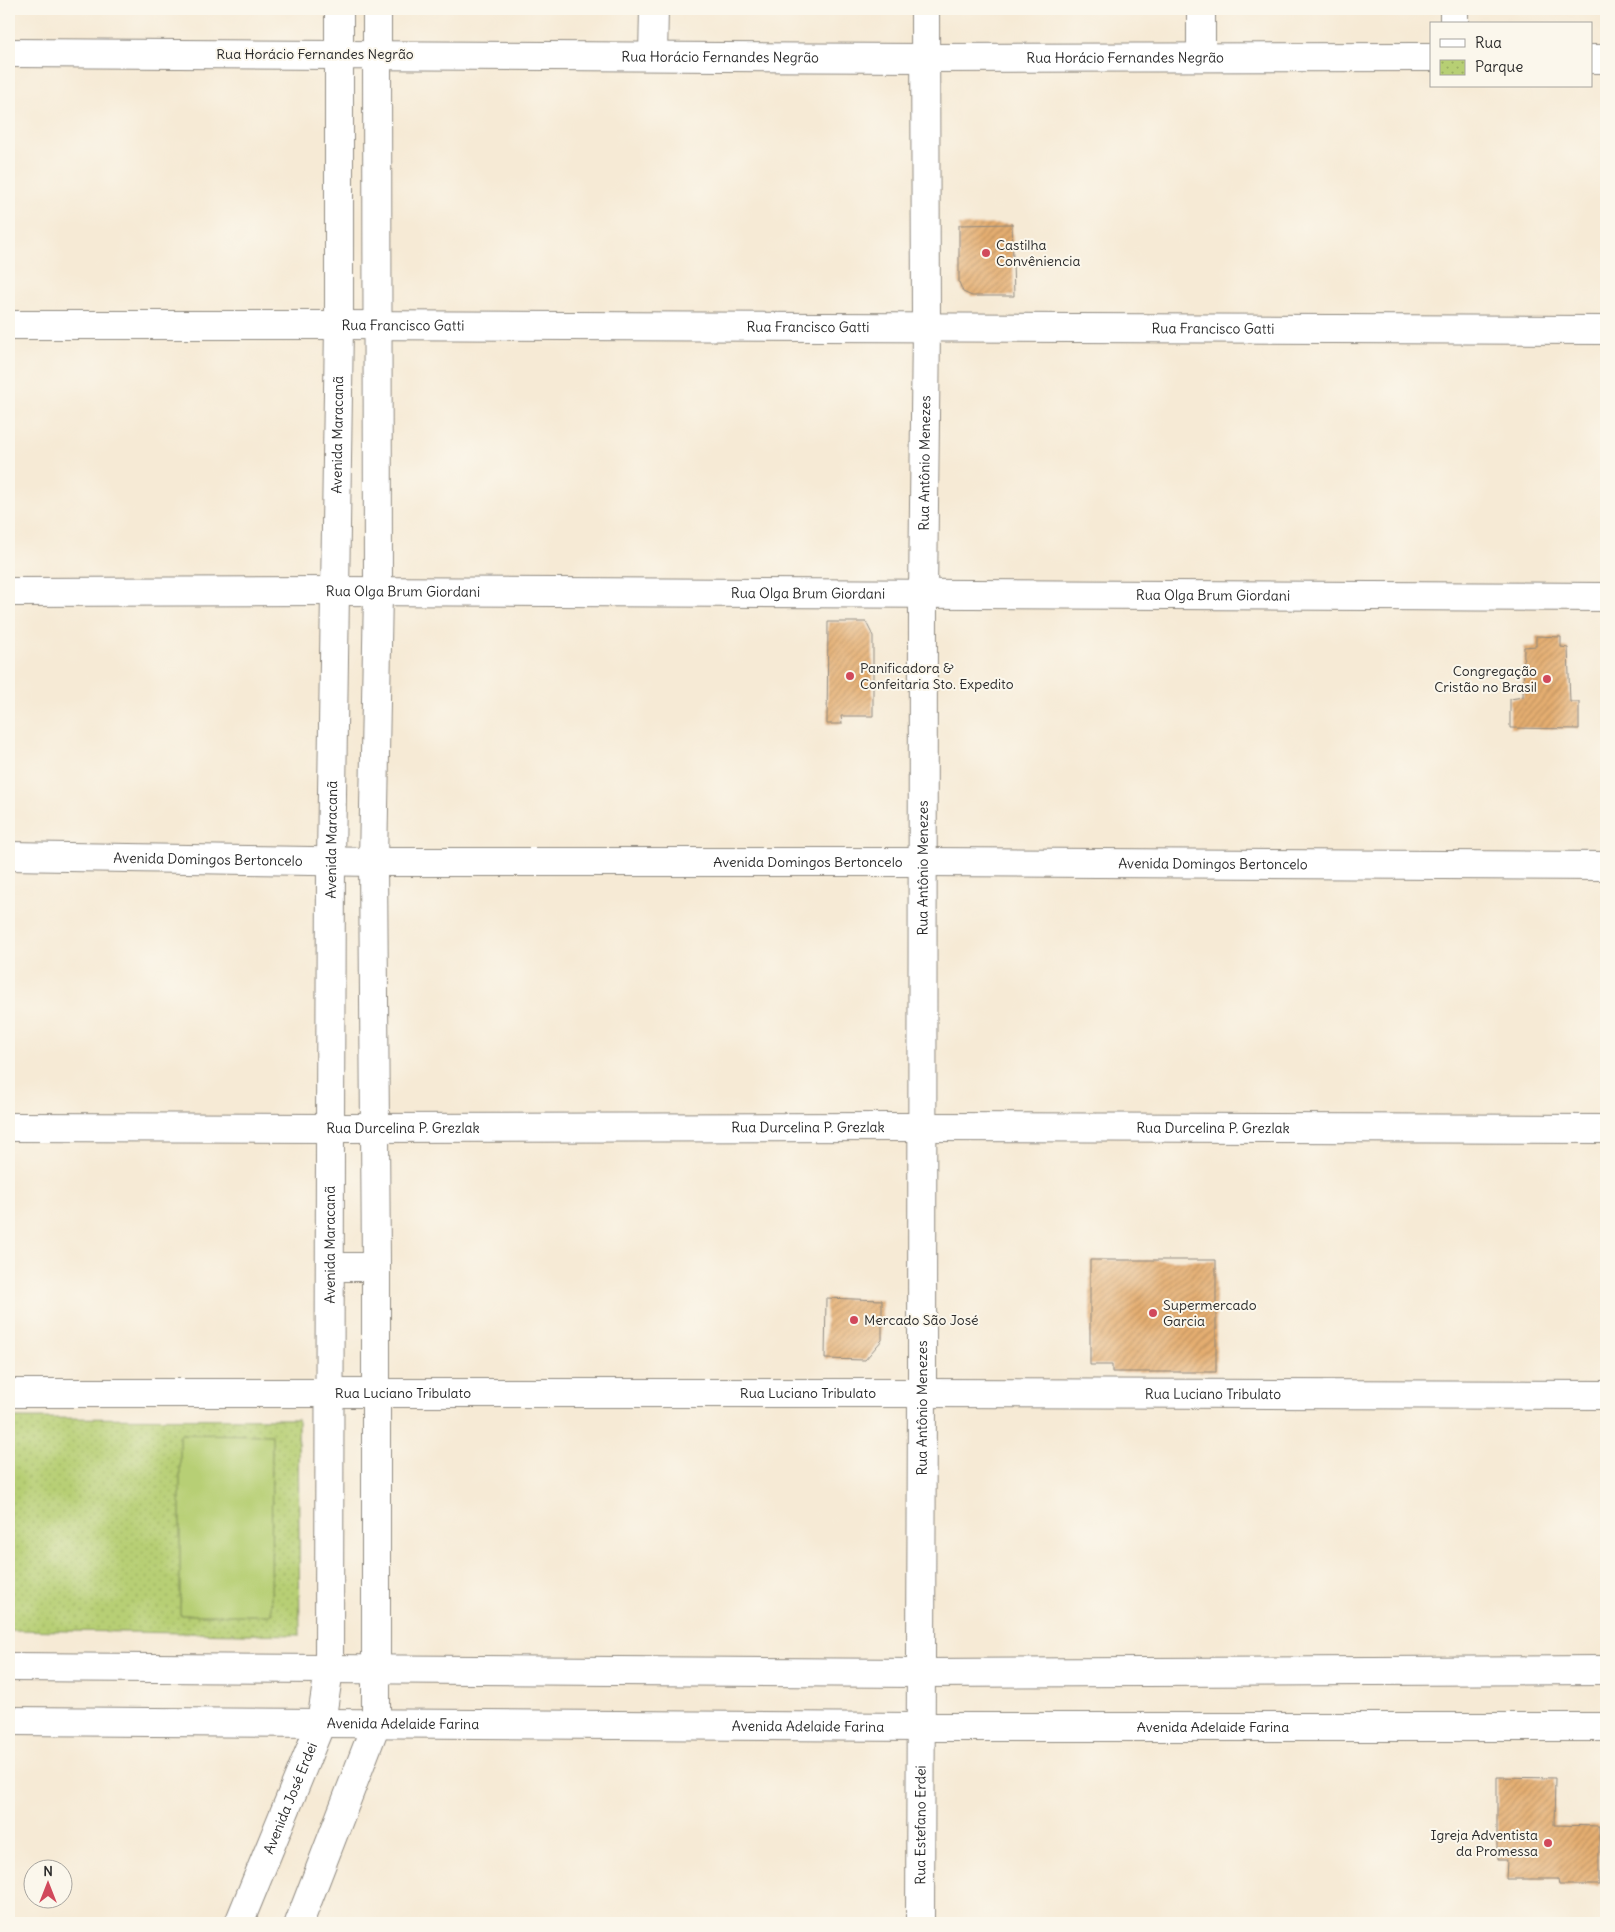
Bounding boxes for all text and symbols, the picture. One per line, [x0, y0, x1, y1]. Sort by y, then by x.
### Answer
legend [1430, 22, 1592, 88]
text: Rua [1475, 33, 1502, 52]
street label: Rua Horácio Fernandes Negrão [216, 45, 414, 63]
street label: Rua Horácio Fernandes Negrão [621, 47, 819, 66]
street label: Rua Horácio Fernandes Negrão [1026, 48, 1224, 67]
text: Parque [1475, 57, 1523, 76]
place label: Castilha Convêniencia [996, 236, 1080, 270]
marker: Castilha Convêniencia [980, 247, 992, 259]
street label: Rua Francisco Gatti [342, 316, 464, 334]
street label: Rua Francisco Gatti [747, 318, 869, 336]
street label: Rua Francisco Gatti [1152, 319, 1274, 338]
street label: Avenida Maracanã [327, 376, 347, 494]
street label: Rua Antônio Menezes [915, 395, 934, 531]
street label: Rua Olga Brum Giordani [326, 582, 480, 601]
street label: Rua Olga Brum Giordani [731, 584, 885, 603]
street label: Rua Olga Brum Giordani [1136, 586, 1290, 605]
place label: Panificadora & Confeitaria Sto. Expedito [860, 659, 1014, 693]
place label: Congregação Cristão no Brasil [1434, 662, 1537, 696]
marker: Panificadora & Confeitaria Sto. Expedito [844, 670, 856, 682]
marker: Congregação Cristão no Brasil [1541, 673, 1553, 685]
street label: Avenida Maracanã [322, 781, 341, 899]
street label: Rua Antônio Menezes [914, 800, 932, 936]
street label: Avenida Domingos Bertoncelo [113, 849, 303, 870]
street label: Avenida Domingos Bertoncelo [713, 853, 903, 871]
street label: Avenida Domingos Bertoncelo [1118, 854, 1308, 873]
street label: Rua Durcelina P. Grezlak [731, 1118, 885, 1136]
street label: Rua Durcelina P. Grezlak [326, 1119, 480, 1137]
street label: Rua Durcelina P. Grezlak [1136, 1119, 1290, 1137]
street label: Avenida Maracanã [321, 1186, 339, 1304]
place label: Supermercado Garcia [1163, 1296, 1257, 1330]
marker: Supermercado Garcia [1147, 1307, 1159, 1319]
place label: Mercado São José [864, 1311, 979, 1329]
marker: Mercado São José [848, 1314, 860, 1326]
street label: Rua Antônio Menezes [913, 1340, 931, 1476]
street label: Rua Luciano Tribulato [335, 1384, 471, 1402]
street label: Rua Luciano Tribulato [740, 1384, 876, 1402]
street label: Rua Luciano Tribulato [1145, 1385, 1281, 1403]
street label: Avenida Adelaide Farina [327, 1714, 479, 1733]
street label: Avenida Adelaide Farina [732, 1717, 884, 1736]
street label: Avenida Adelaide Farina [1137, 1718, 1289, 1736]
street label: Avenida José Erdei [259, 1740, 321, 1857]
street label: Rua Estefano Erdei [911, 1765, 930, 1885]
place label: Igreja Adventista da Promessa [1431, 1826, 1538, 1860]
marker: Igreja Adventista da Promessa [1542, 1837, 1554, 1849]
north arrow [22, 1860, 72, 1910]
text: N [43, 1862, 53, 1880]

